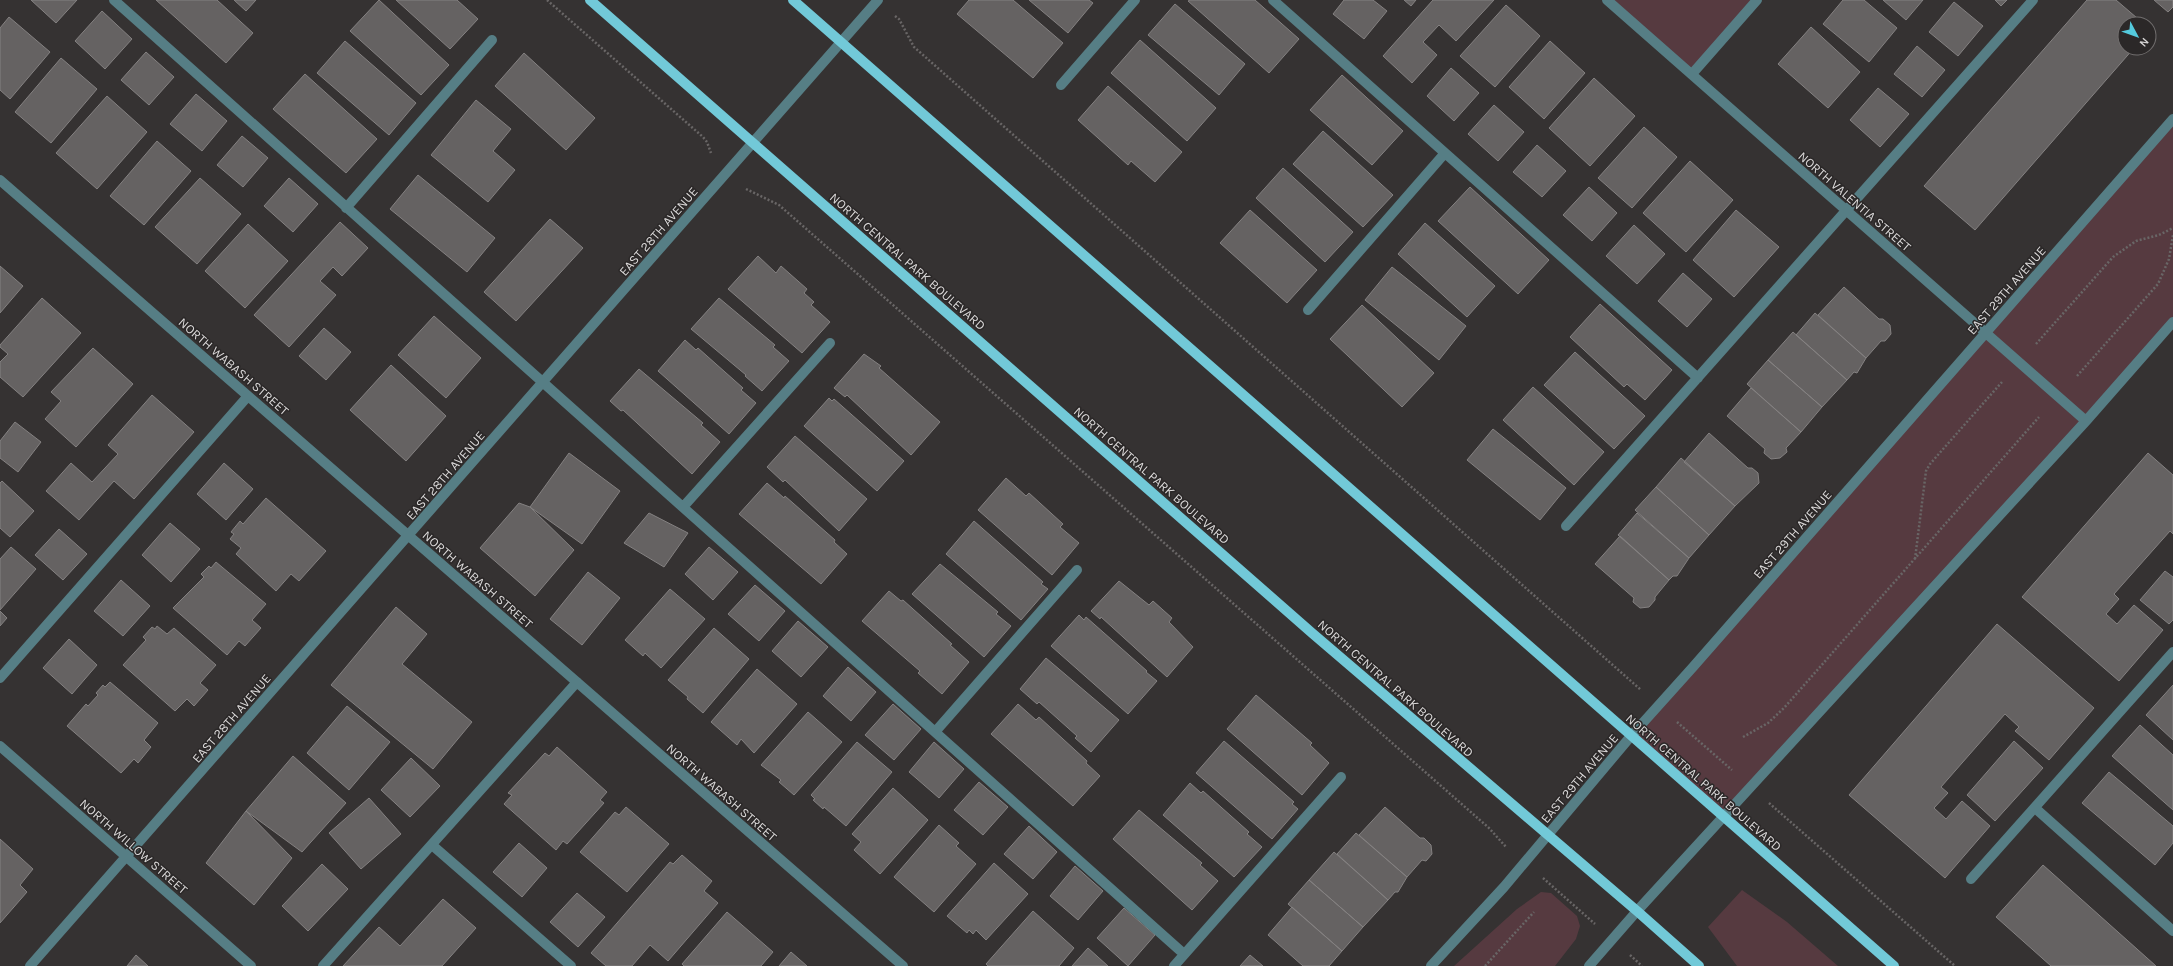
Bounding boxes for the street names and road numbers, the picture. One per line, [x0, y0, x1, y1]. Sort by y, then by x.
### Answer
street label: NORTH VALENTIA STREET [1795, 148, 1914, 255]
street label: EAST 28TH AVENUE [616, 184, 701, 279]
street label: NORTH CENTRAL PARK BOULEVARD [827, 190, 988, 333]
street label: EAST 29TH AVENUE [1964, 243, 2049, 338]
street label: NORTH WABASH STREET [176, 315, 292, 419]
street label: NORTH CENTRAL PARK BOULEVARD [1071, 404, 1232, 547]
street label: EAST 28TH AVENUE [403, 428, 488, 523]
street label: EAST 29TH AVENUE [1750, 487, 1835, 582]
street label: NORTH WABASH STREET [420, 528, 536, 632]
street label: NORTH CENTRAL PARK BOULEVARD [1315, 617, 1476, 760]
street label: EAST 28TH AVENUE [189, 671, 274, 766]
street label: NORTH CENTRAL PARK BOULEVARD [1623, 711, 1784, 854]
street label: EAST 29TH AVENUE [1538, 731, 1621, 826]
street label: NORTH WABASH STREET [664, 741, 780, 845]
street label: NORTH WILLOW STREET [77, 796, 191, 897]

